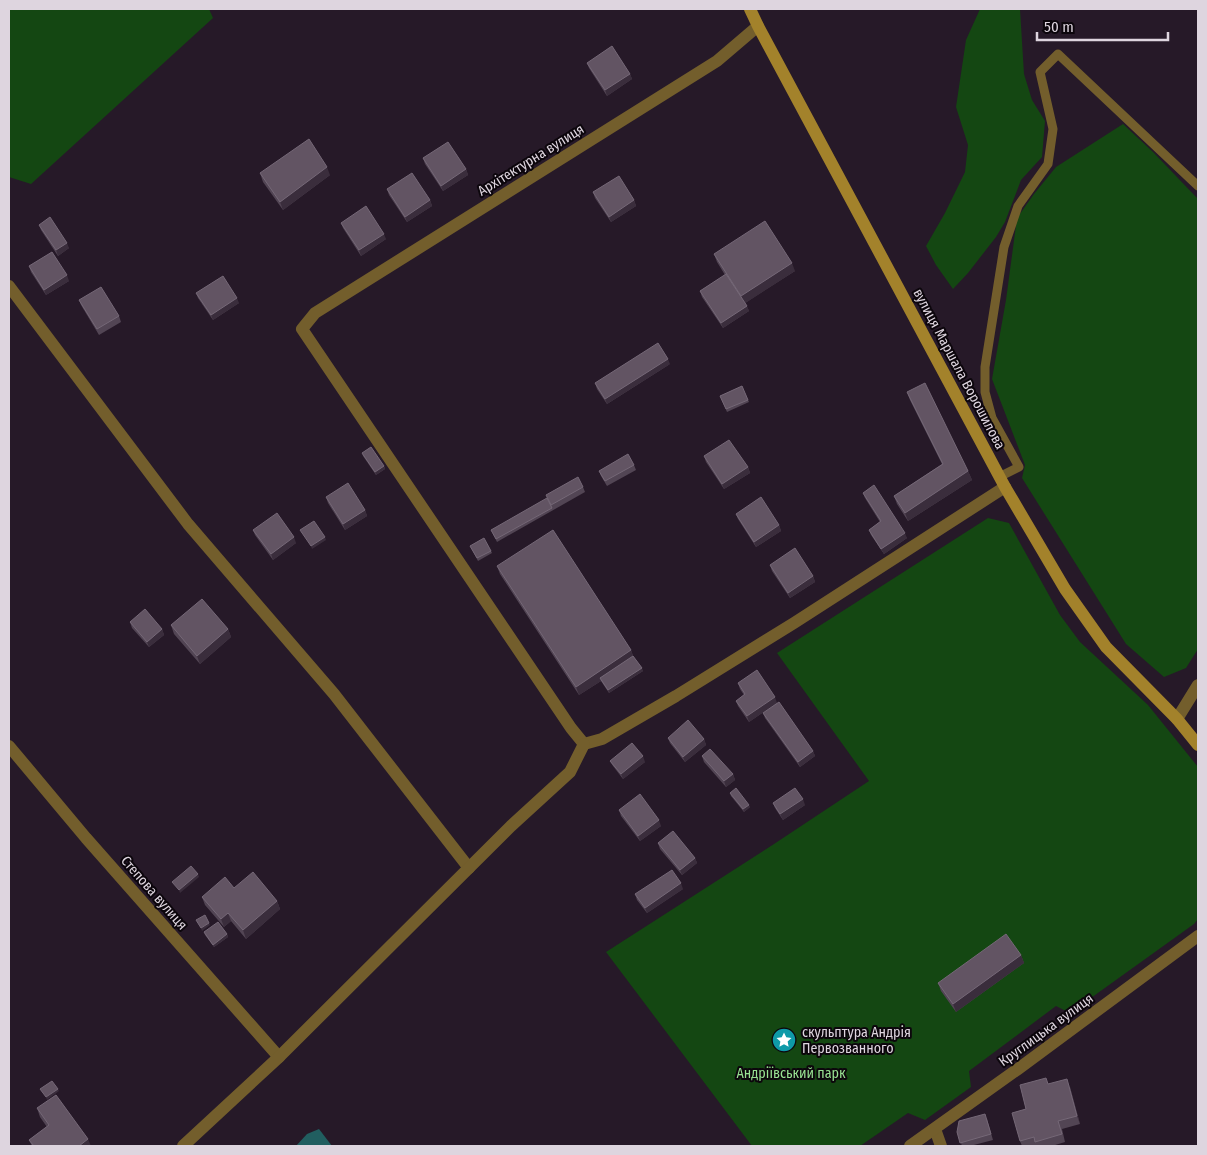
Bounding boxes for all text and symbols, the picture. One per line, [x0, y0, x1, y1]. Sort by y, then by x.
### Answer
scale bar [1037, 10, 1168, 42]
text: 50 m [1044, 18, 1074, 36]
street label: Архітектурна вулиця [475, 120, 587, 200]
street label: вулиця Маршала Ворошилова [909, 286, 1009, 452]
street label: Степова вулиця [117, 853, 191, 933]
street label: Круглицька вулиця [995, 990, 1097, 1070]
place label: скульптура Андрія Первозванного [802, 1024, 911, 1057]
place icon: скульптура Андрія Первозванного [771, 1027, 797, 1053]
park label: Андріївський парк [736, 1065, 846, 1082]

